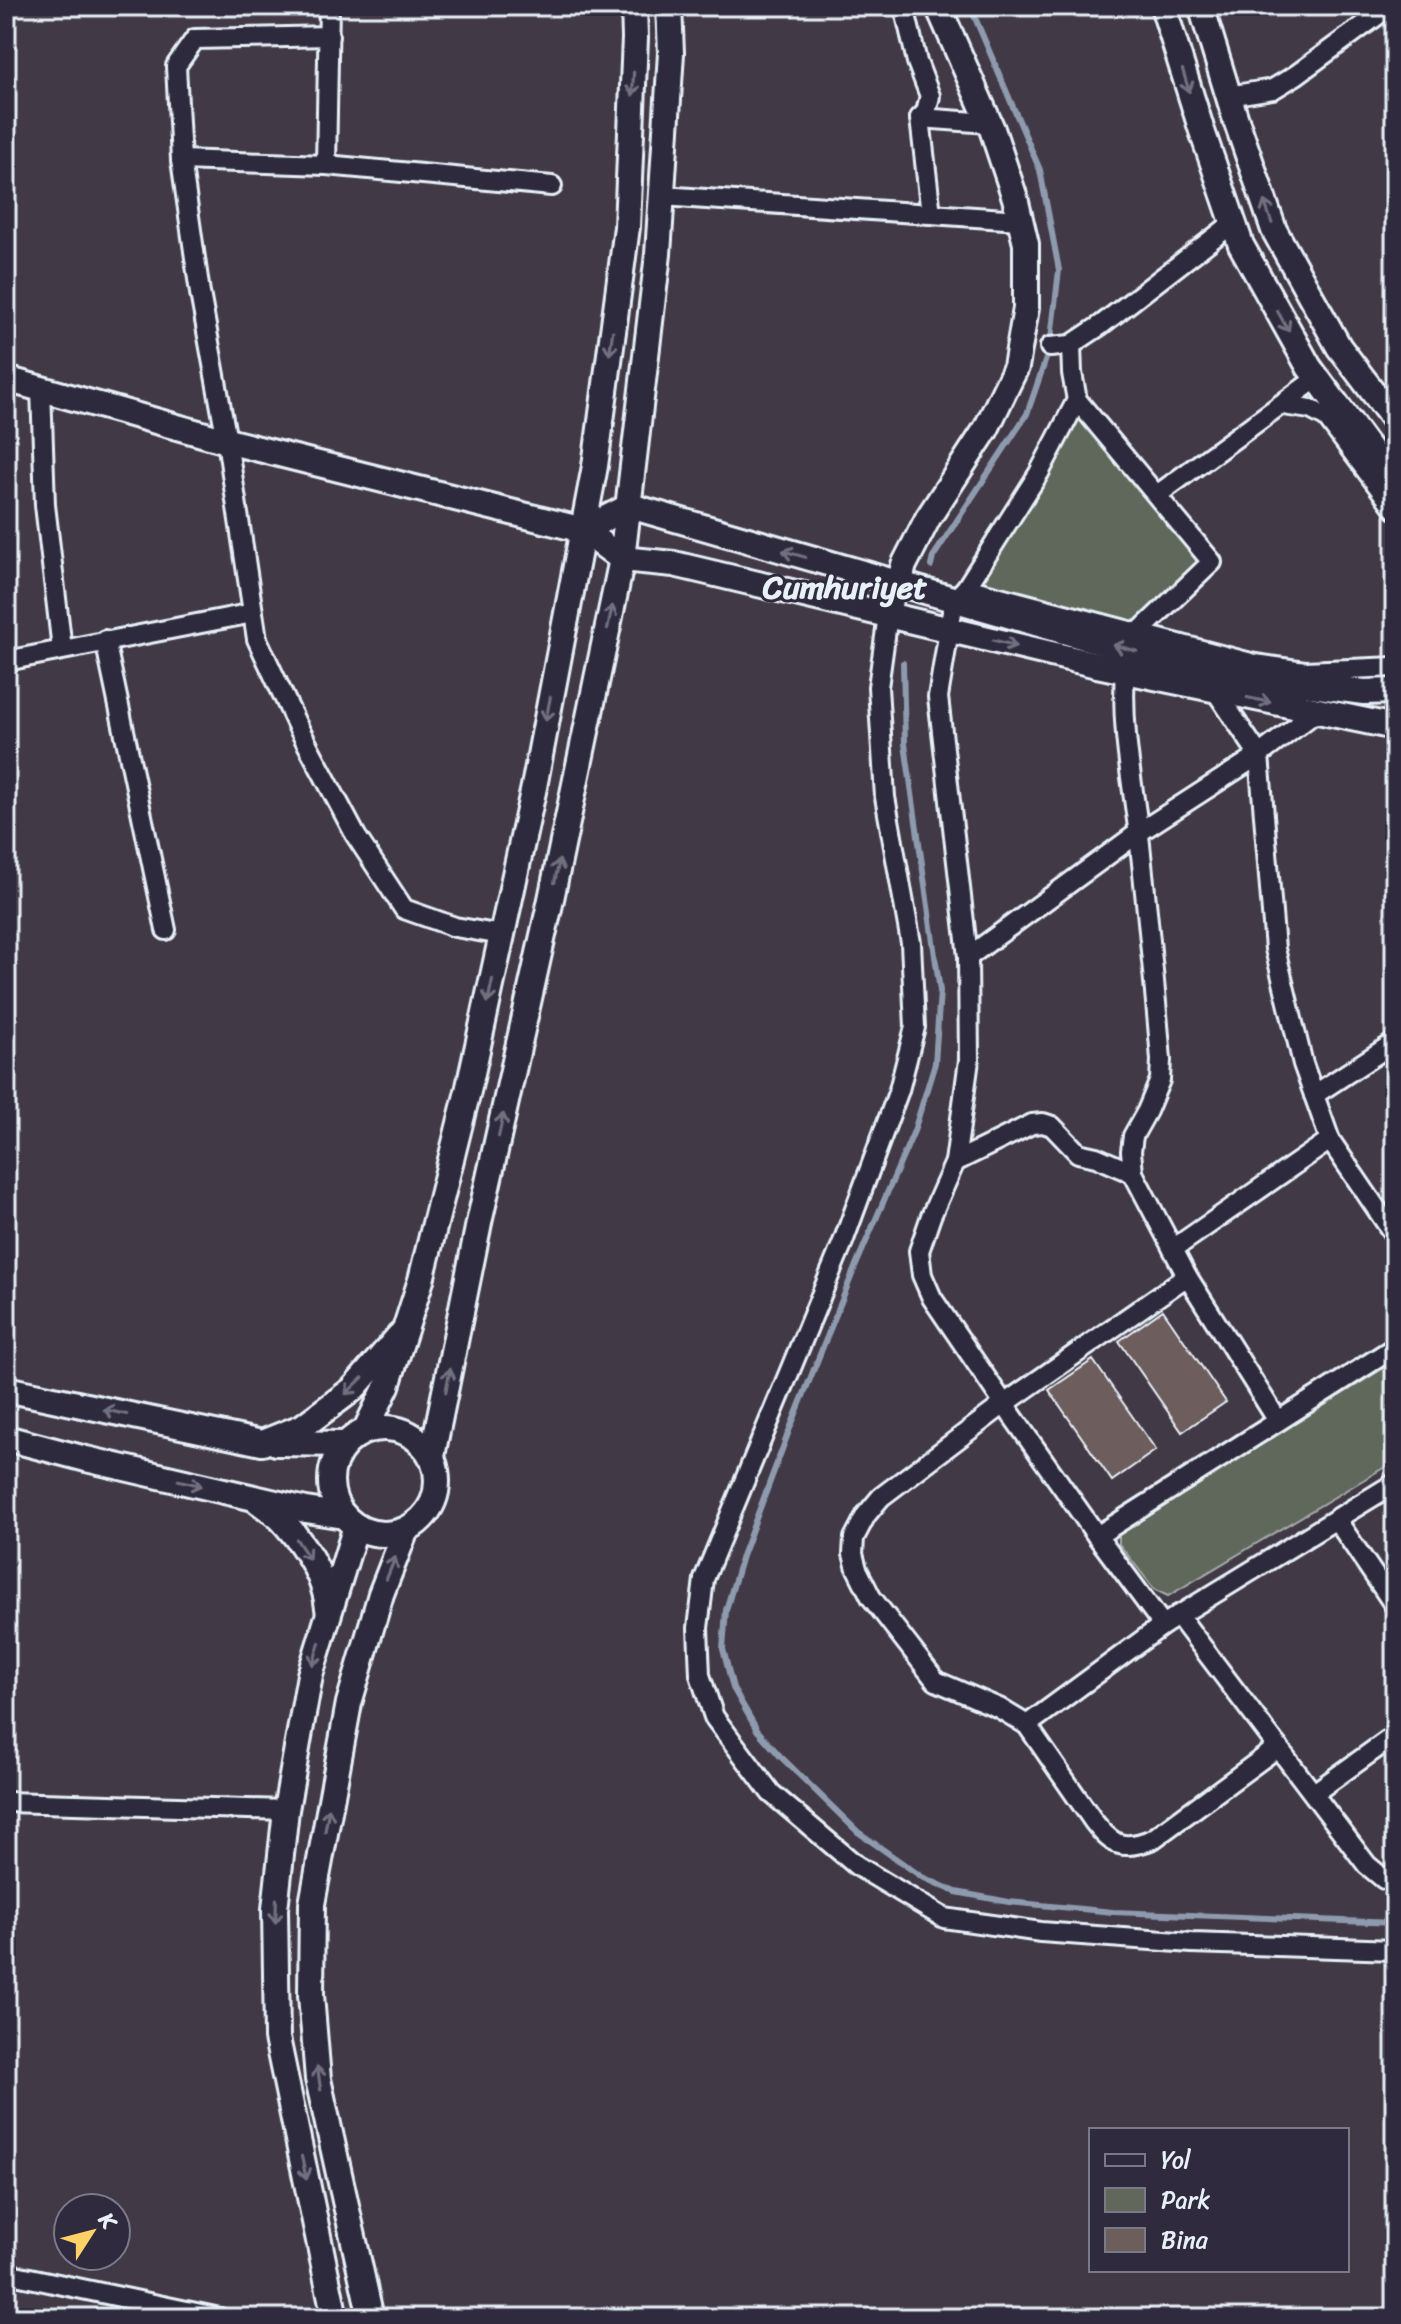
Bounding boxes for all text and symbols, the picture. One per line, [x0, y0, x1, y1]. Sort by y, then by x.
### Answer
one-way arrow [1179, 67, 1194, 93]
one-way arrow [626, 70, 641, 97]
one-way arrow [1259, 200, 1274, 225]
one-way arrow [1276, 308, 1291, 332]
one-way arrow [603, 330, 618, 355]
one-way arrow [782, 546, 808, 561]
district label: Cumhuriyet [762, 559, 927, 616]
one-way arrow [603, 605, 618, 630]
one-way arrow [992, 637, 1018, 652]
one-way arrow [1113, 640, 1139, 655]
one-way arrow [1246, 693, 1271, 708]
one-way arrow [540, 696, 555, 722]
one-way arrow [550, 859, 565, 885]
one-way arrow [482, 978, 497, 1004]
one-way arrow [494, 1113, 509, 1139]
one-way arrow [441, 1368, 456, 1393]
one-way arrow [345, 1376, 364, 1395]
one-way arrow [103, 1404, 128, 1419]
one-way arrow [177, 1476, 203, 1491]
one-way arrow [295, 1537, 311, 1559]
one-way arrow [385, 1556, 399, 1581]
one-way arrow [308, 1641, 323, 1667]
one-way arrow [321, 1807, 336, 1833]
one-way arrow [269, 1897, 284, 1924]
one-way arrow [311, 2066, 326, 2091]
legend [1089, 2128, 1349, 2272]
text: Yol [1161, 2139, 1192, 2181]
one-way arrow [297, 2155, 312, 2180]
text: Park [1161, 2179, 1210, 2221]
north arrow [52, 2192, 132, 2272]
text: K [87, 2203, 128, 2239]
text: Bina [1161, 2219, 1209, 2261]

